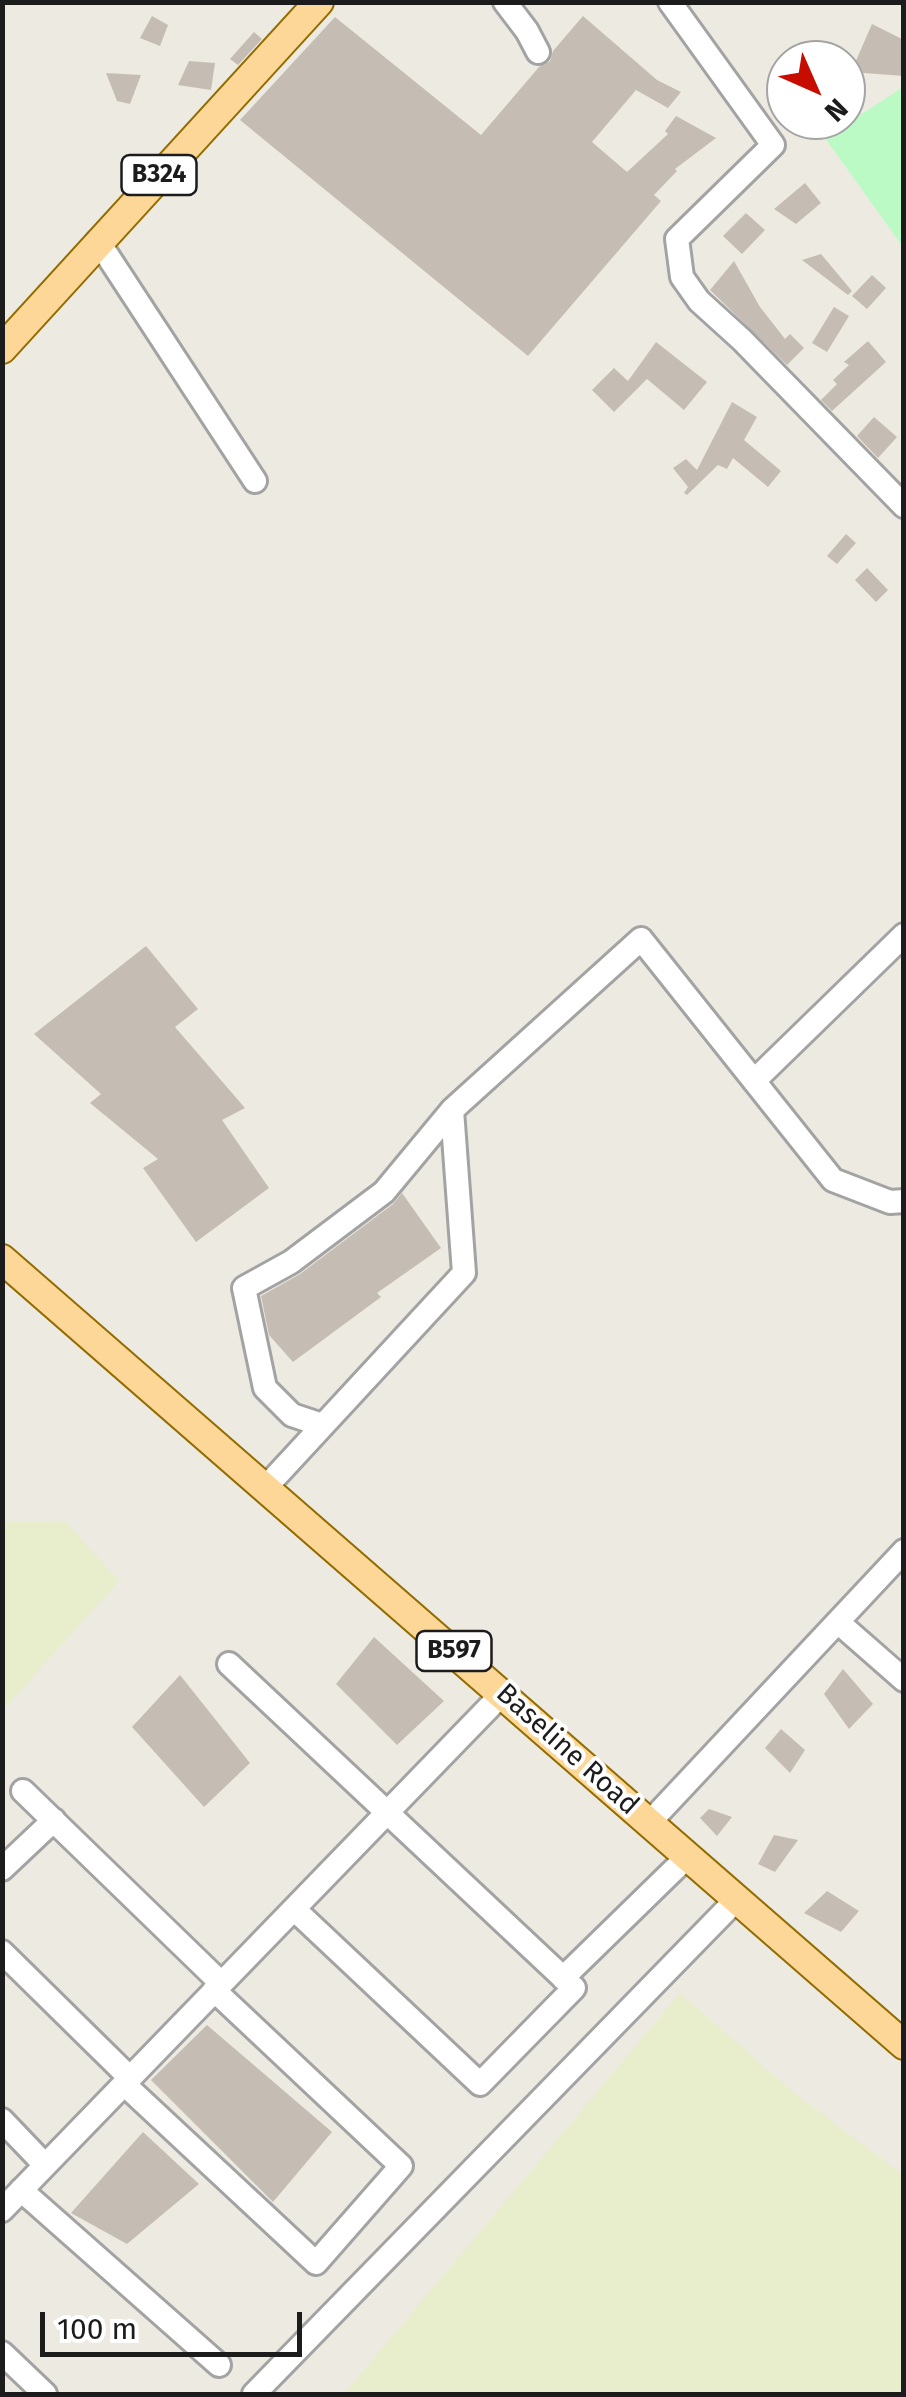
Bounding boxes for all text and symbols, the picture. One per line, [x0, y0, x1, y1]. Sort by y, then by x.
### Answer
north arrow [766, 40, 866, 140]
text: N [818, 92, 854, 128]
road number: B324 [122, 155, 196, 195]
road number: B597 [416, 1631, 492, 1671]
street label: Baseline Road [489, 1677, 645, 1823]
scale bar [45, 2292, 308, 2354]
text: 100 m [57, 2311, 137, 2347]

